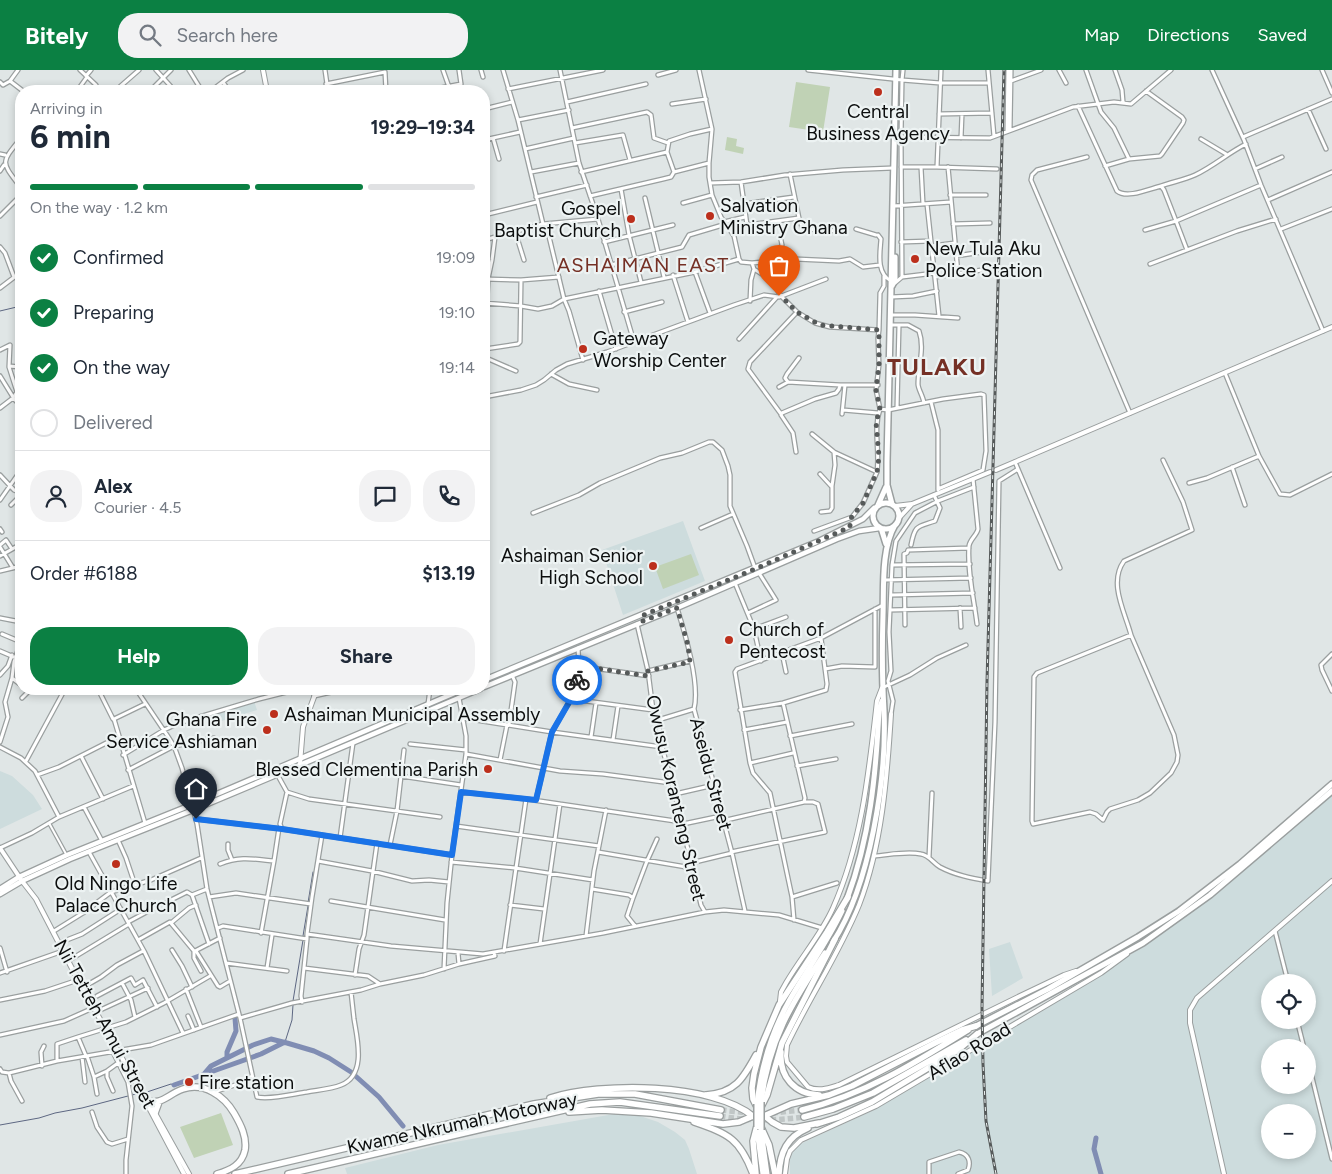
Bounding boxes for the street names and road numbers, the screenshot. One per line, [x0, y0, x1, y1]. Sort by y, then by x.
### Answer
street label: Owusu Koranteng Street [641, 693, 711, 903]
street label: Aseidu Street [685, 715, 737, 833]
street label: Nii Tetteh Amui Street [49, 935, 161, 1113]
street label: Aflao Road [923, 1017, 1015, 1085]
street label: Kwame Nkrumah Motorway [345, 1087, 579, 1159]

